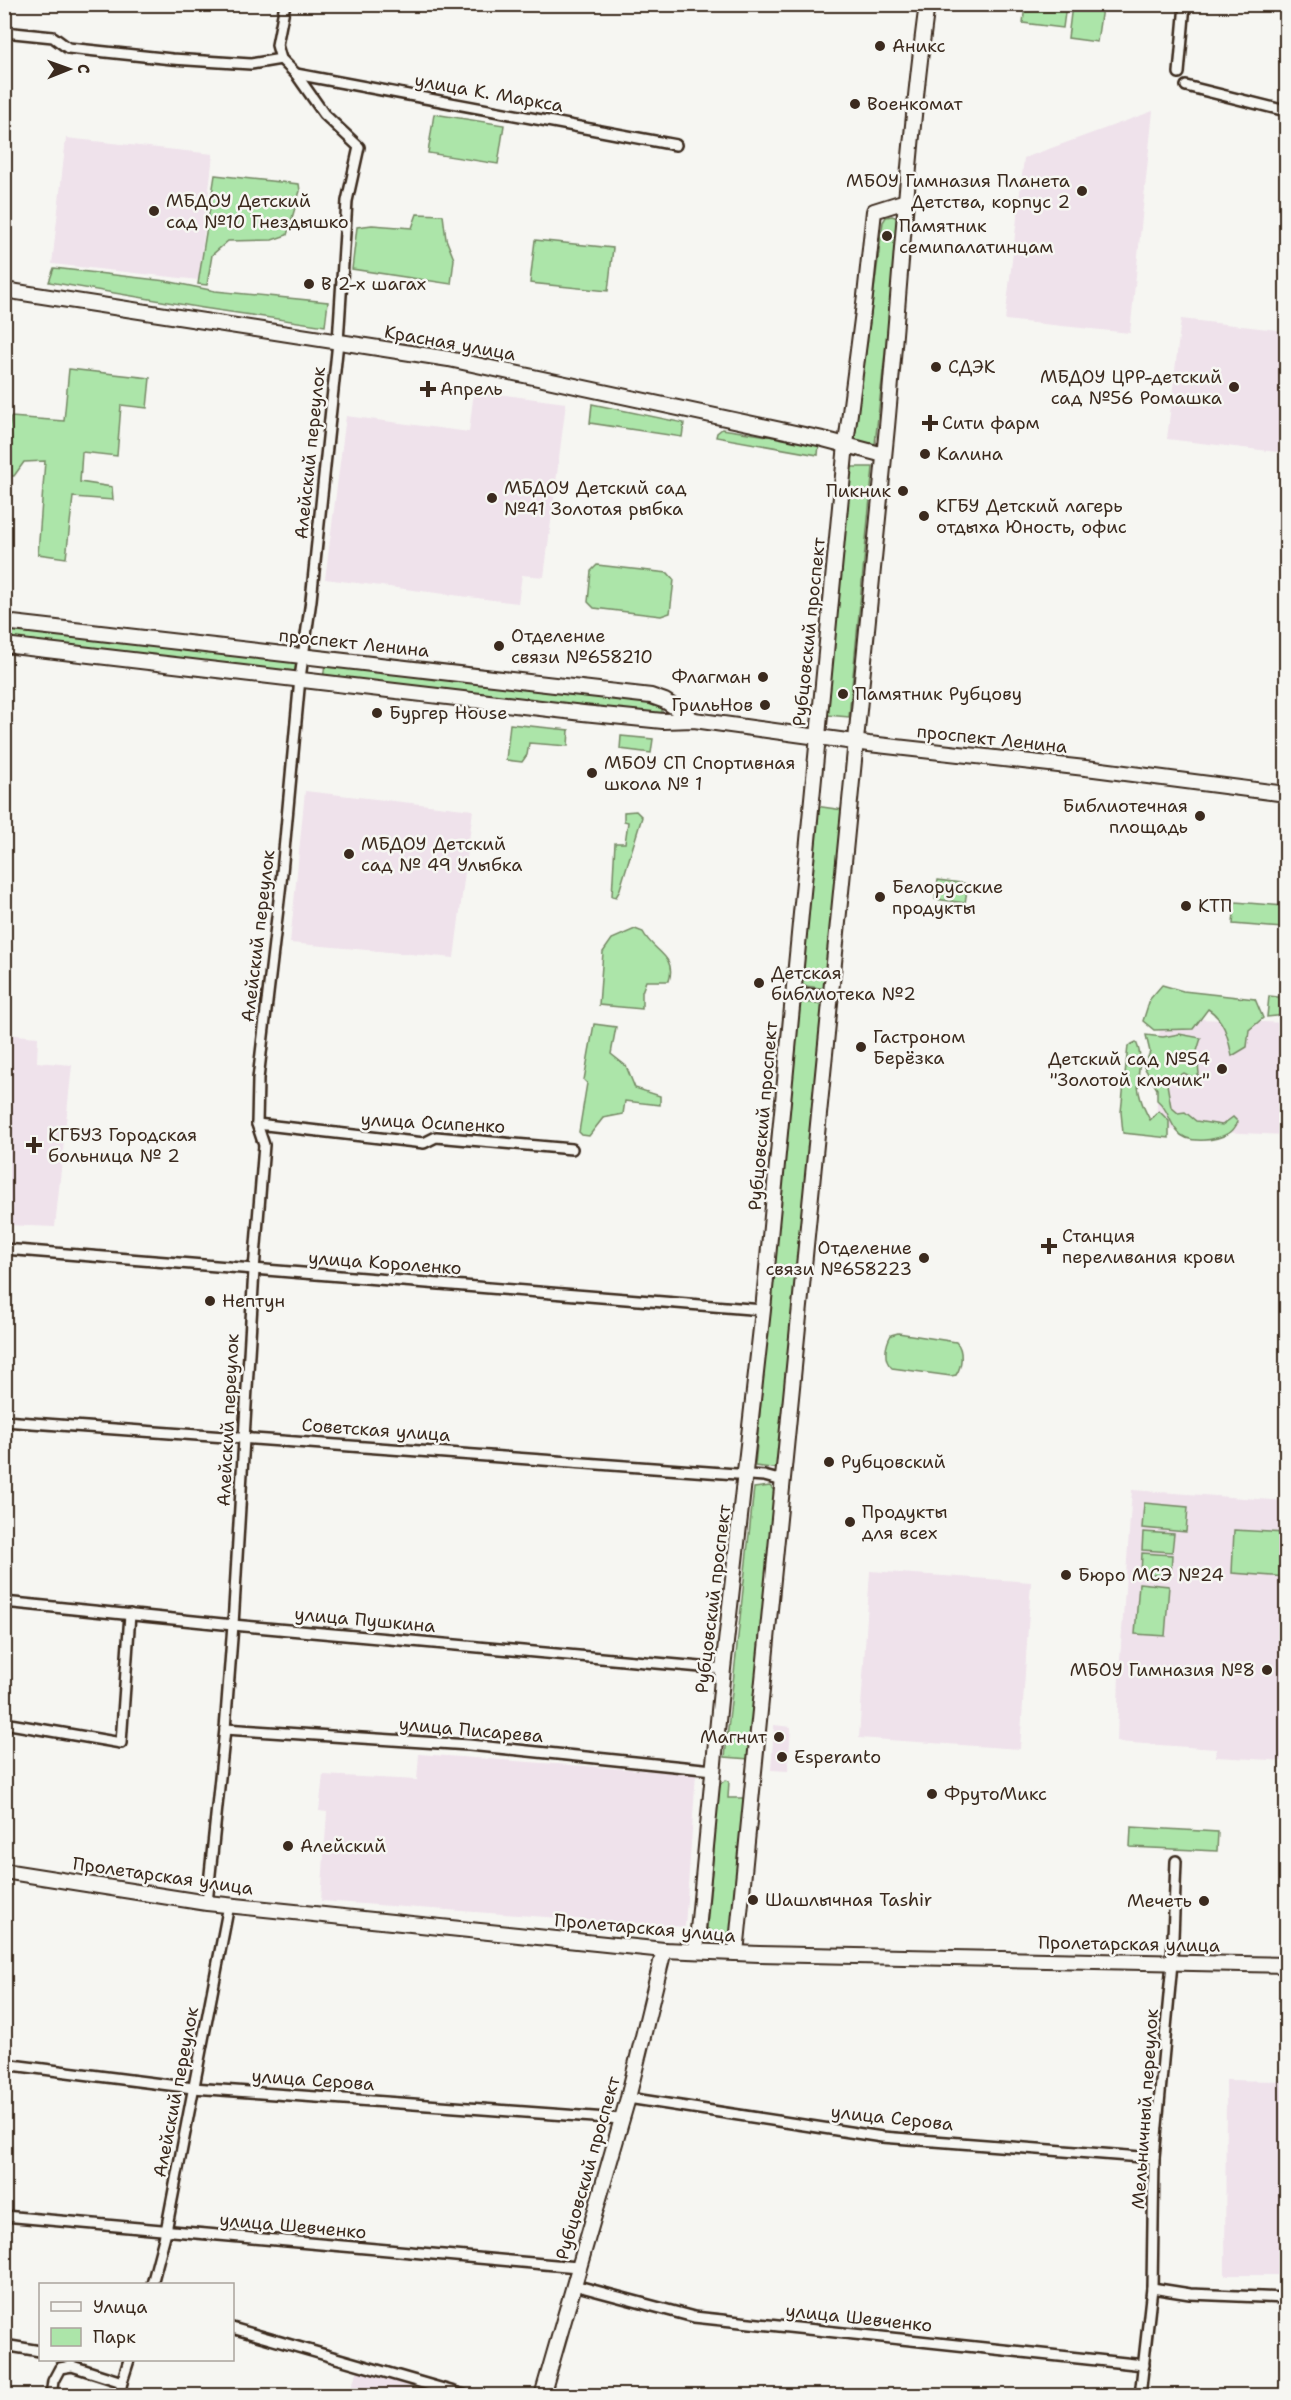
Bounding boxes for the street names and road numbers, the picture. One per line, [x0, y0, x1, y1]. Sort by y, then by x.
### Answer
street label: улица К. Маркса [413, 68, 565, 118]
street label: Красная улица [382, 320, 518, 366]
street label: Алейский переулок [289, 365, 331, 540]
street label: Рубцовский проспект [787, 536, 831, 728]
street label: проспект Ленина [277, 623, 431, 663]
street label: проспект Ленина [915, 719, 1069, 759]
street label: Алейский переулок [236, 848, 281, 1023]
street label: Рубцовский проспект [743, 1020, 783, 1212]
street label: улица Осипенко [360, 1107, 506, 1139]
street label: улица Короленко [308, 1246, 462, 1280]
street label: Алейский переулок [211, 1332, 245, 1507]
street label: Советская улица [301, 1413, 451, 1447]
street label: Рубцовский проспект [690, 1502, 737, 1695]
street label: улица Пушкина [294, 1602, 436, 1638]
street label: улица Писарева [398, 1712, 544, 1748]
street label: Пролетарская улица [71, 1851, 255, 1901]
street label: Пролетарская улица [553, 1908, 737, 1948]
street label: Пролетарская улица [1038, 1930, 1220, 1958]
street label: Алейский переулок [148, 2004, 204, 2179]
street label: Мельничный переулок [1126, 2008, 1164, 2210]
street label: улица Серова [251, 2064, 375, 2096]
street label: Рубцовский проспект [550, 2073, 626, 2263]
street label: улица Серова [830, 2100, 954, 2136]
street label: улица Шевченко [219, 2208, 367, 2244]
street label: улица Шевченко [784, 2298, 934, 2338]

